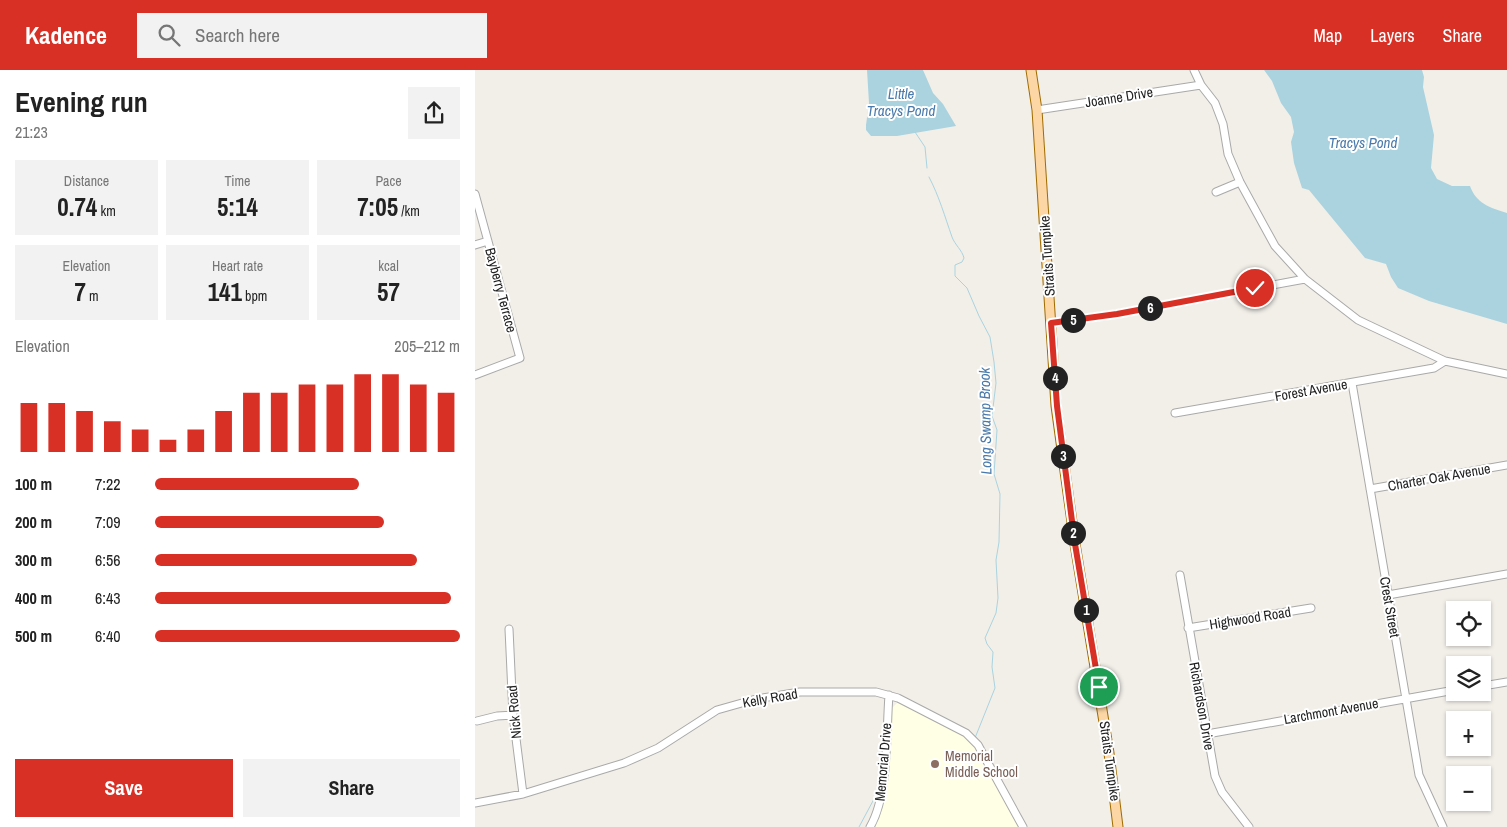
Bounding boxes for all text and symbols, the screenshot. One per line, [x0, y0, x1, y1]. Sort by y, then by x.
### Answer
search box [137, 13, 487, 58]
text: Kadence [25, 19, 107, 51]
icon: search [155, 21, 183, 49]
text: Search here [195, 22, 280, 48]
text: Map [1314, 23, 1342, 48]
text: Layers [1370, 23, 1415, 48]
text: Share [1443, 23, 1482, 48]
text: Evening run [15, 83, 148, 121]
water label: Little Tracys Pond [867, 83, 935, 121]
street label: Joanne Drive [1084, 83, 1154, 111]
button: share [408, 87, 460, 139]
text: 21:23 [15, 121, 48, 143]
water label: Tracys Pond [1329, 132, 1397, 153]
text: Distance [64, 172, 109, 190]
text: Time [225, 172, 250, 190]
text: Pace [375, 172, 402, 190]
text: 0.74 [57, 190, 97, 224]
text: 5:14 [217, 190, 258, 224]
text: 7:05 [357, 190, 398, 224]
text: km [97, 202, 116, 220]
text: /km [398, 202, 420, 220]
street label: Straits Turnpike [1035, 215, 1059, 297]
street label: Bayberry Terrace [481, 246, 521, 334]
text: Elevation [63, 257, 110, 275]
text: Heart rate [212, 257, 263, 275]
text: kcal [378, 257, 399, 275]
pin [1234, 267, 1276, 309]
icon: check [1241, 274, 1269, 302]
text: 7 [74, 275, 86, 309]
text: 141 [208, 275, 242, 309]
text: 57 [377, 275, 400, 309]
text: m [86, 287, 99, 305]
text: bpm [242, 287, 267, 305]
pin: 6 [1137, 296, 1163, 320]
text: 6 [1147, 299, 1154, 317]
pin: 5 [1061, 308, 1085, 332]
text: 5 [1070, 311, 1077, 329]
text: Elevation [15, 335, 70, 357]
text: 205–212 m [394, 335, 460, 357]
water label: Long Swamp Brook [974, 366, 996, 475]
pin: 4 [1043, 366, 1067, 390]
text: 4 [1052, 369, 1059, 387]
street label: Forest Avenue [1273, 375, 1349, 405]
pin: 3 [1051, 444, 1075, 468]
text: 3 [1060, 447, 1067, 465]
street label: Charter Oak Avenue [1386, 459, 1492, 495]
text: 100 m [15, 473, 52, 495]
text: 7:22 [95, 473, 121, 495]
text: 200 m [15, 511, 52, 533]
text: 7:09 [95, 511, 121, 533]
pin: 2 [1061, 520, 1085, 546]
text: 2 [1070, 524, 1077, 542]
text: 300 m [15, 549, 52, 571]
text: 6:56 [95, 549, 121, 571]
street label: Crest Street [1376, 575, 1404, 639]
text: 400 m [15, 587, 52, 609]
text: 6:43 [95, 587, 121, 609]
pin: 1 [1073, 598, 1099, 622]
text: 1 [1083, 601, 1090, 619]
map controls [1446, 601, 1491, 811]
button: locate [1446, 601, 1491, 646]
street label: Highwood Road [1208, 603, 1292, 633]
text: 500 m [15, 625, 52, 647]
text: 6:40 [95, 625, 121, 647]
button: layers [1446, 656, 1491, 701]
street label: Richardson Drive [1185, 660, 1219, 752]
pin [1078, 666, 1120, 708]
icon: arrive [1085, 673, 1113, 701]
street label: Kelly Road [741, 684, 799, 712]
street label: Nick Road [503, 685, 525, 739]
street label: Larchmont Avenue [1282, 694, 1380, 728]
button: + [1446, 711, 1491, 756]
street label: Straits Turnpike [1095, 720, 1125, 802]
street label: Memorial Drive [871, 722, 895, 802]
place label: Memorial Middle School [945, 747, 1018, 781]
marker: Memorial Middle School [929, 758, 941, 770]
button: Save [15, 759, 233, 817]
button: Share [243, 759, 460, 817]
button: − [1446, 766, 1491, 811]

